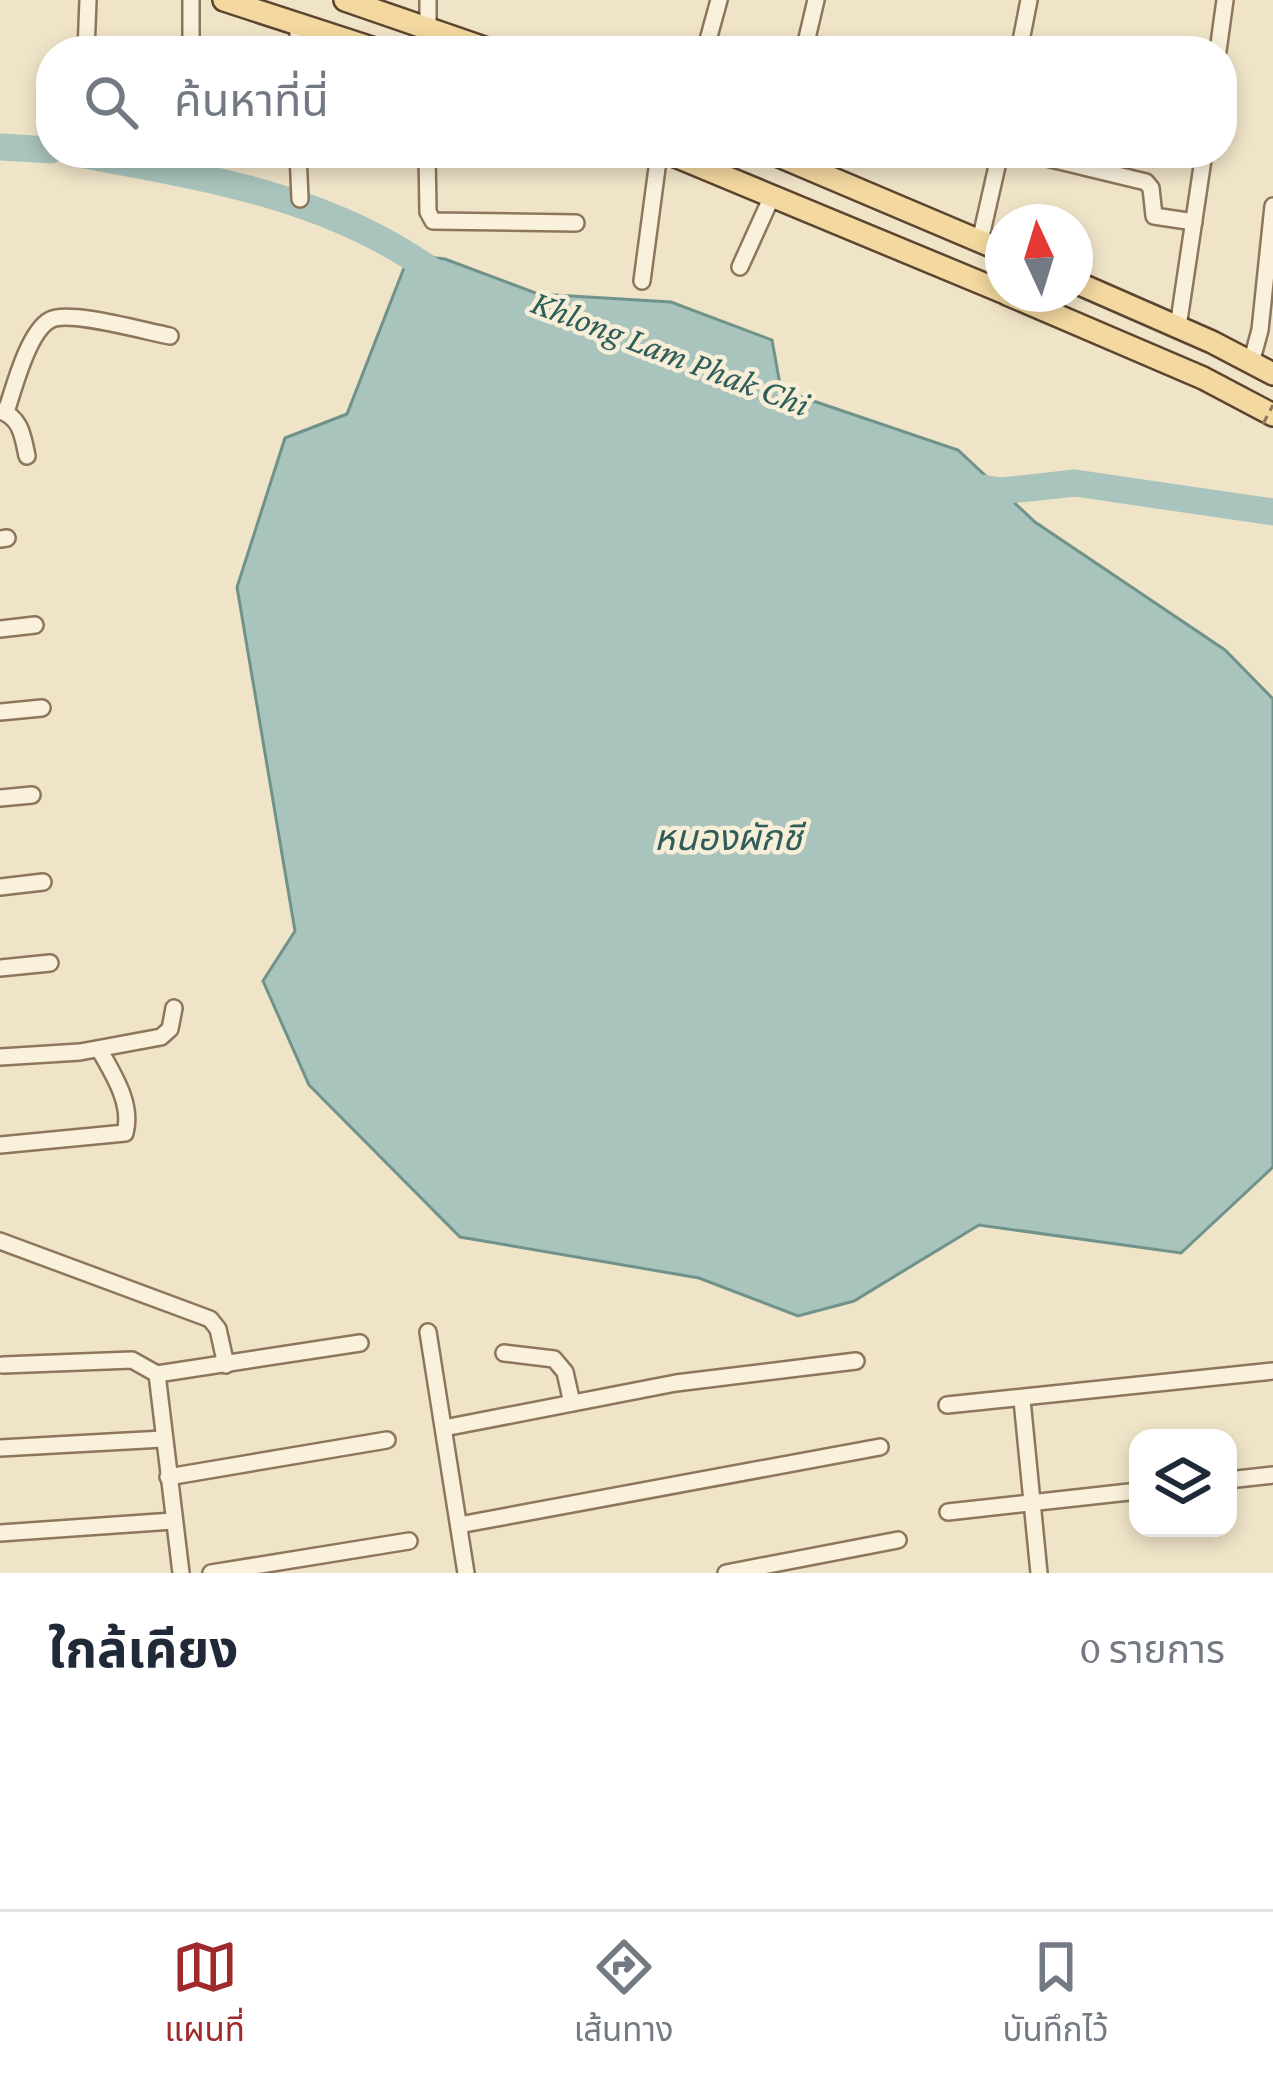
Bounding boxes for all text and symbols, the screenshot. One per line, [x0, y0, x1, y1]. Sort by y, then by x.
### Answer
search box [36, 36, 1237, 168]
icon: search [78, 69, 144, 135]
text: ค้นหาที่นี่ [174, 76, 329, 126]
north arrow [985, 204, 1093, 312]
water label: Khlong Lam Phak Chi [526, 282, 815, 424]
water label: หนองผักชี [654, 818, 807, 858]
map controls [1129, 1429, 1237, 1537]
button: layers [1129, 1429, 1237, 1537]
text: ใกล้เคียง [48, 1621, 238, 1678]
text: 0 รายการ [1079, 1628, 1225, 1671]
tab: แผนที่ [164, 1934, 245, 2056]
tab: เส้นทาง [574, 1934, 674, 2056]
tab: บันทึกไว้ [1003, 1934, 1109, 2056]

